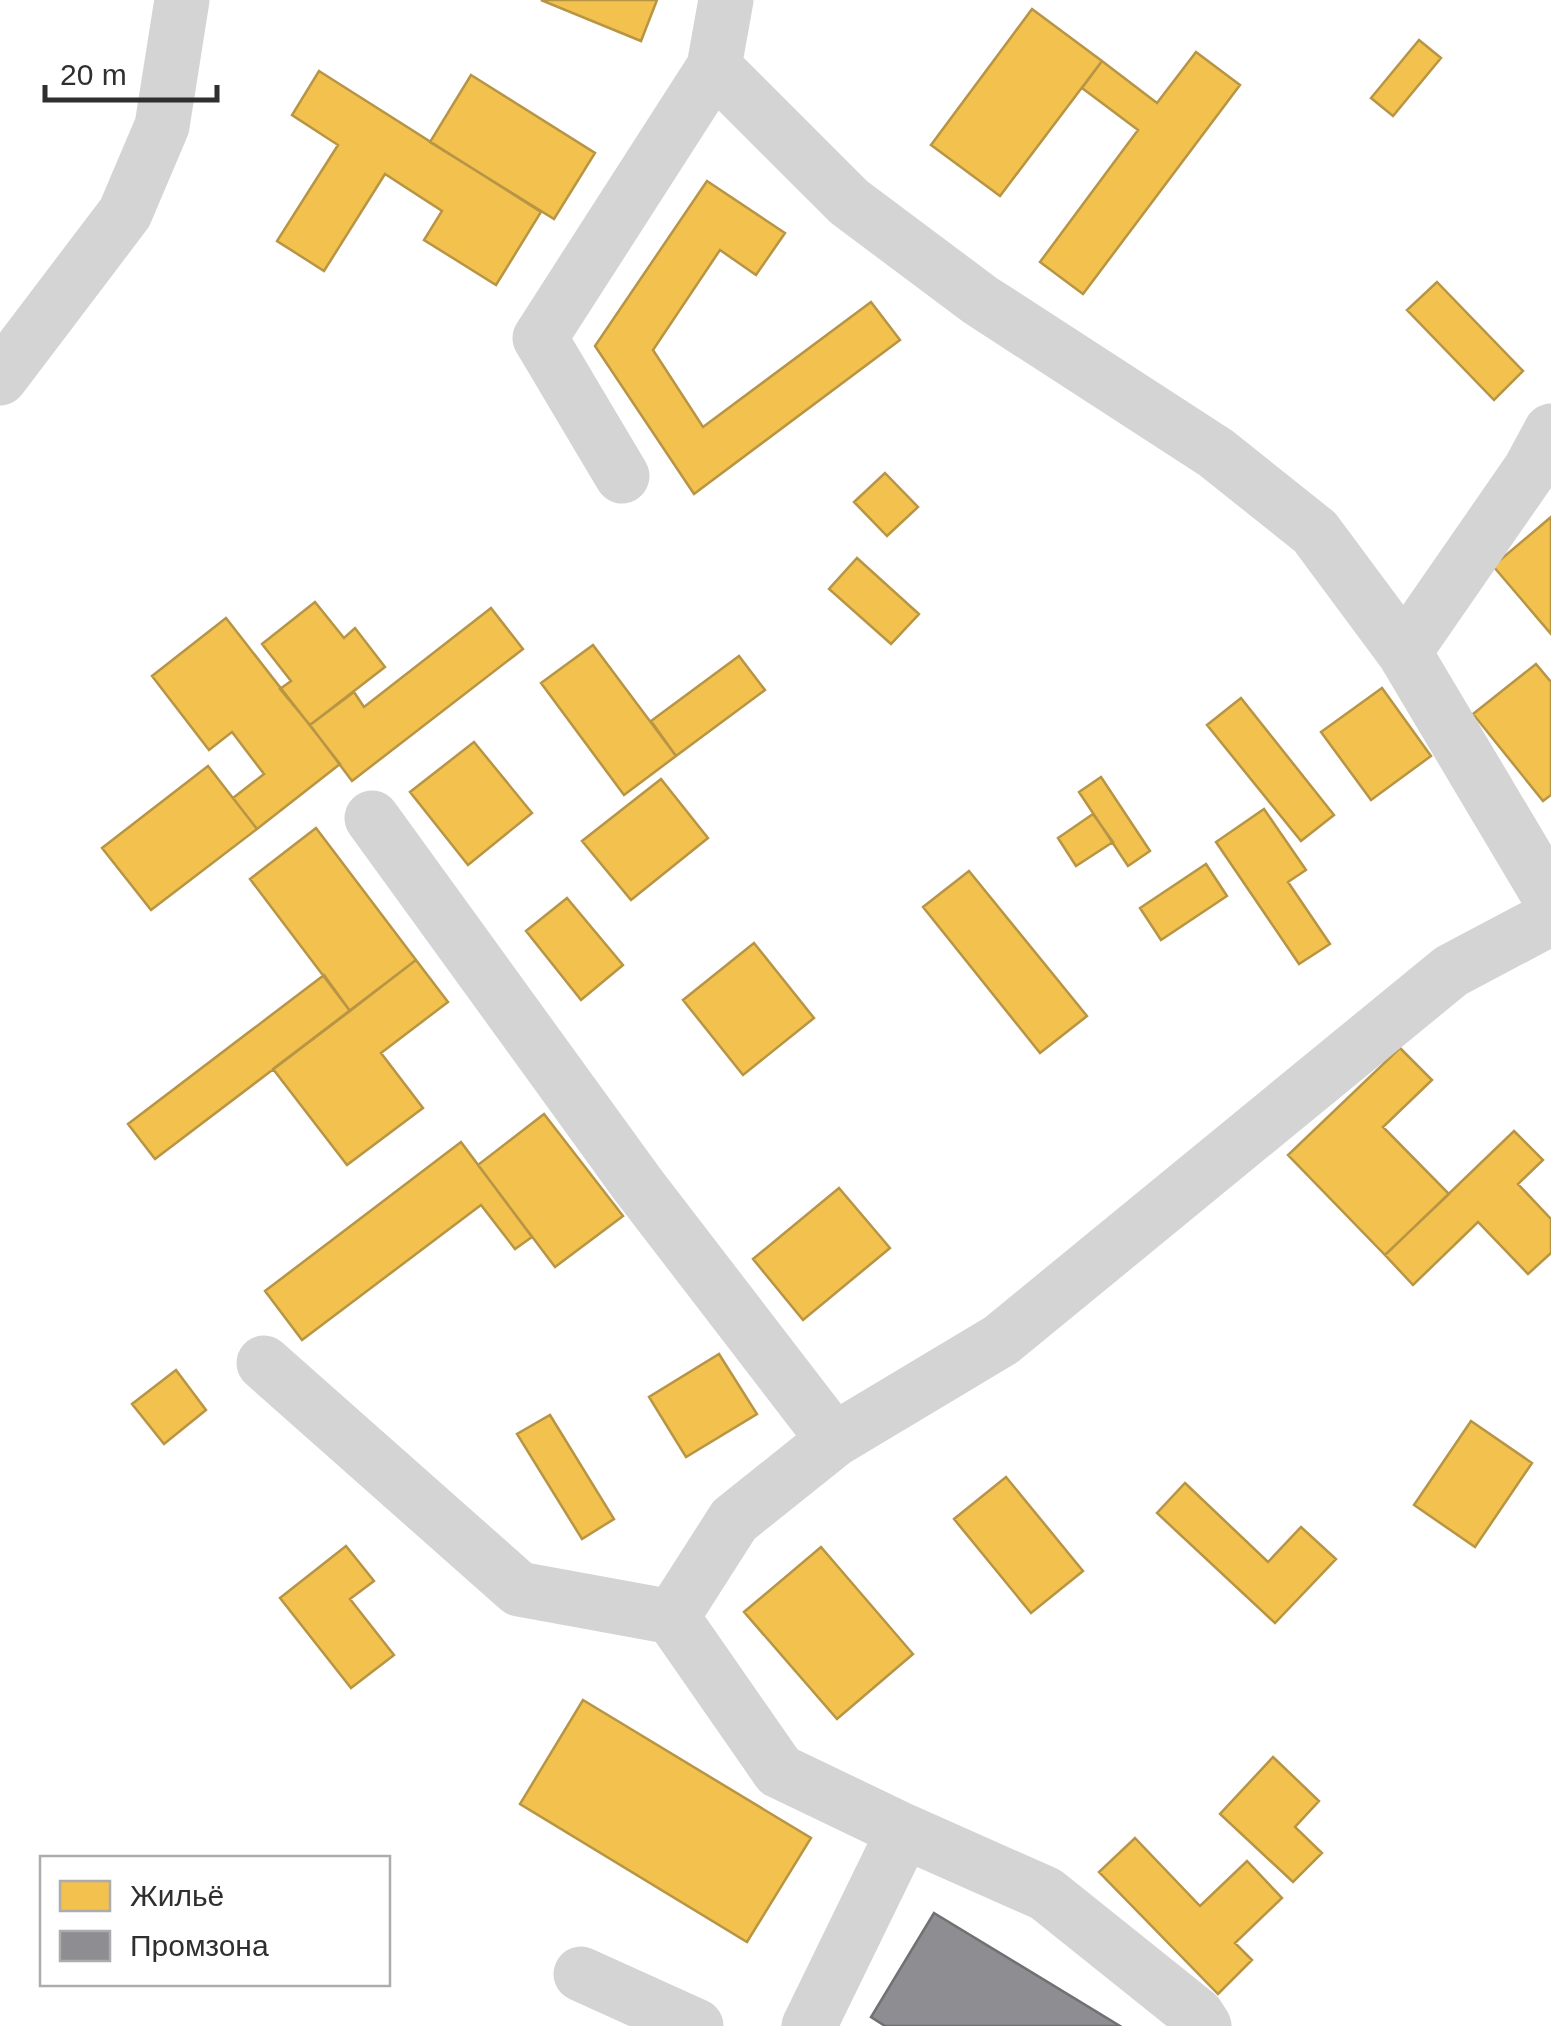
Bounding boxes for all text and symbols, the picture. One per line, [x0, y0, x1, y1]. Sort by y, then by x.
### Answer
scale bar [45, 40, 218, 102]
text: 20 m [60, 58, 127, 91]
legend [40, 1856, 390, 1986]
text: Жильё [130, 1879, 224, 1912]
text: Промзона [130, 1929, 269, 1962]

